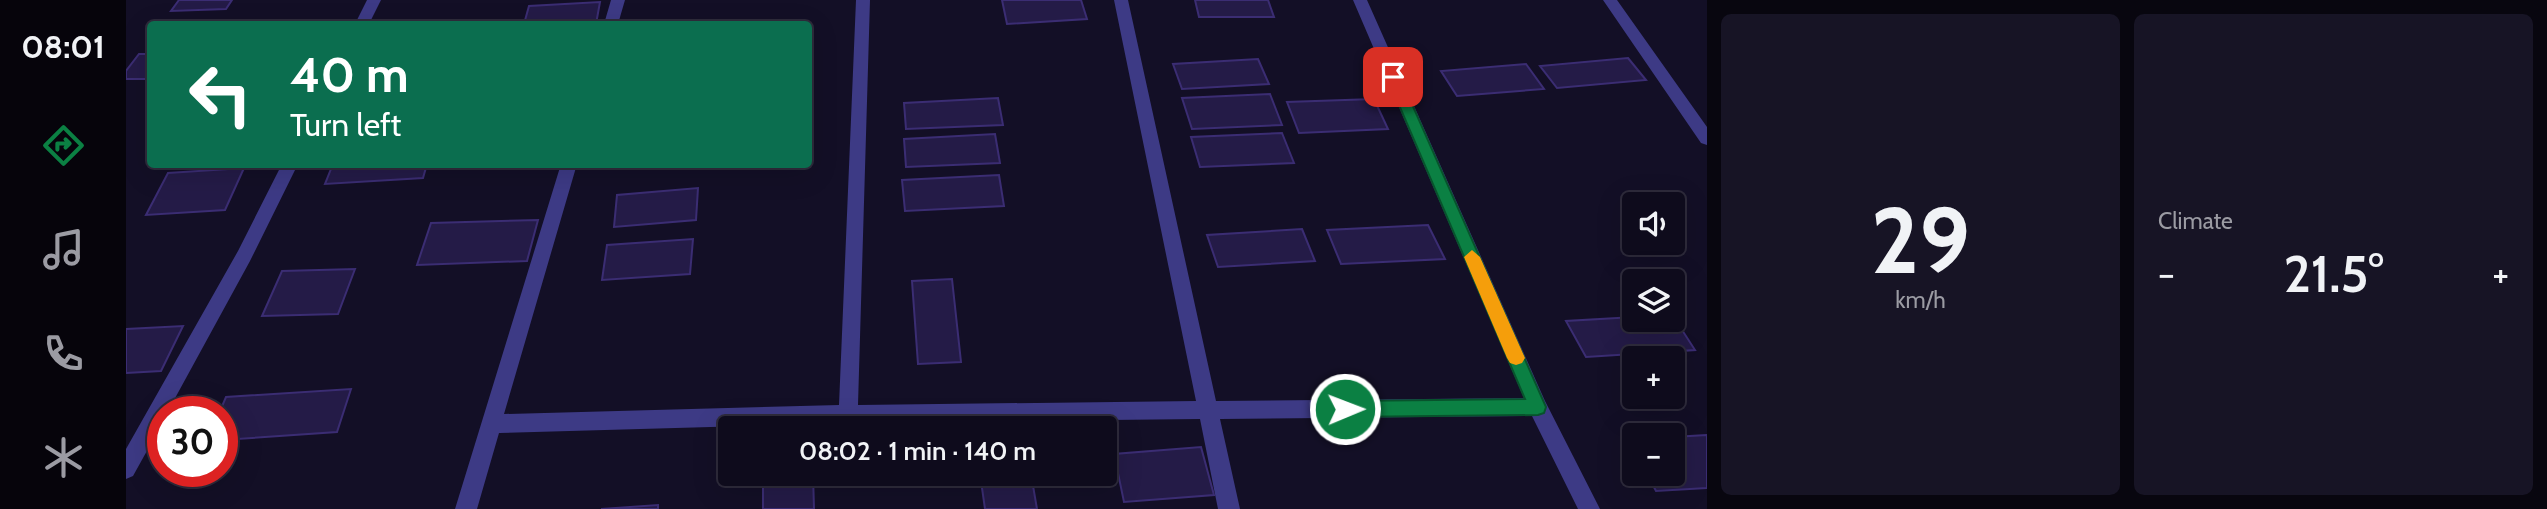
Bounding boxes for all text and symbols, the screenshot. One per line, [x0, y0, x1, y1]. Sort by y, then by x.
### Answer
text: 08:01 [21, 27, 105, 66]
text: 40 m [290, 45, 409, 104]
pin [1363, 47, 1423, 107]
icon: left [175, 49, 266, 140]
icon: arrive [1374, 58, 1412, 96]
text: Turn left [290, 105, 401, 144]
icon: directions [39, 121, 88, 170]
text: 29 [1871, 185, 1970, 296]
map controls [1622, 192, 1685, 486]
button: sound [1622, 192, 1685, 255]
text: Climate [2158, 207, 2233, 235]
icon: music [39, 225, 88, 274]
text: 21.5° [2283, 242, 2384, 305]
text: − [2158, 250, 2175, 297]
text: + [2492, 250, 2509, 297]
button: layers [1622, 269, 1685, 332]
text: km/h [1895, 286, 1946, 314]
icon: phone [39, 329, 88, 378]
button: + [1622, 346, 1685, 409]
position arrow [1308, 372, 1382, 446]
speed limit sign: 30 [147, 396, 238, 487]
button: − [1622, 423, 1685, 486]
icon: climate [39, 433, 88, 482]
text: 08:02 · 1 min · 140 m [799, 435, 1036, 467]

